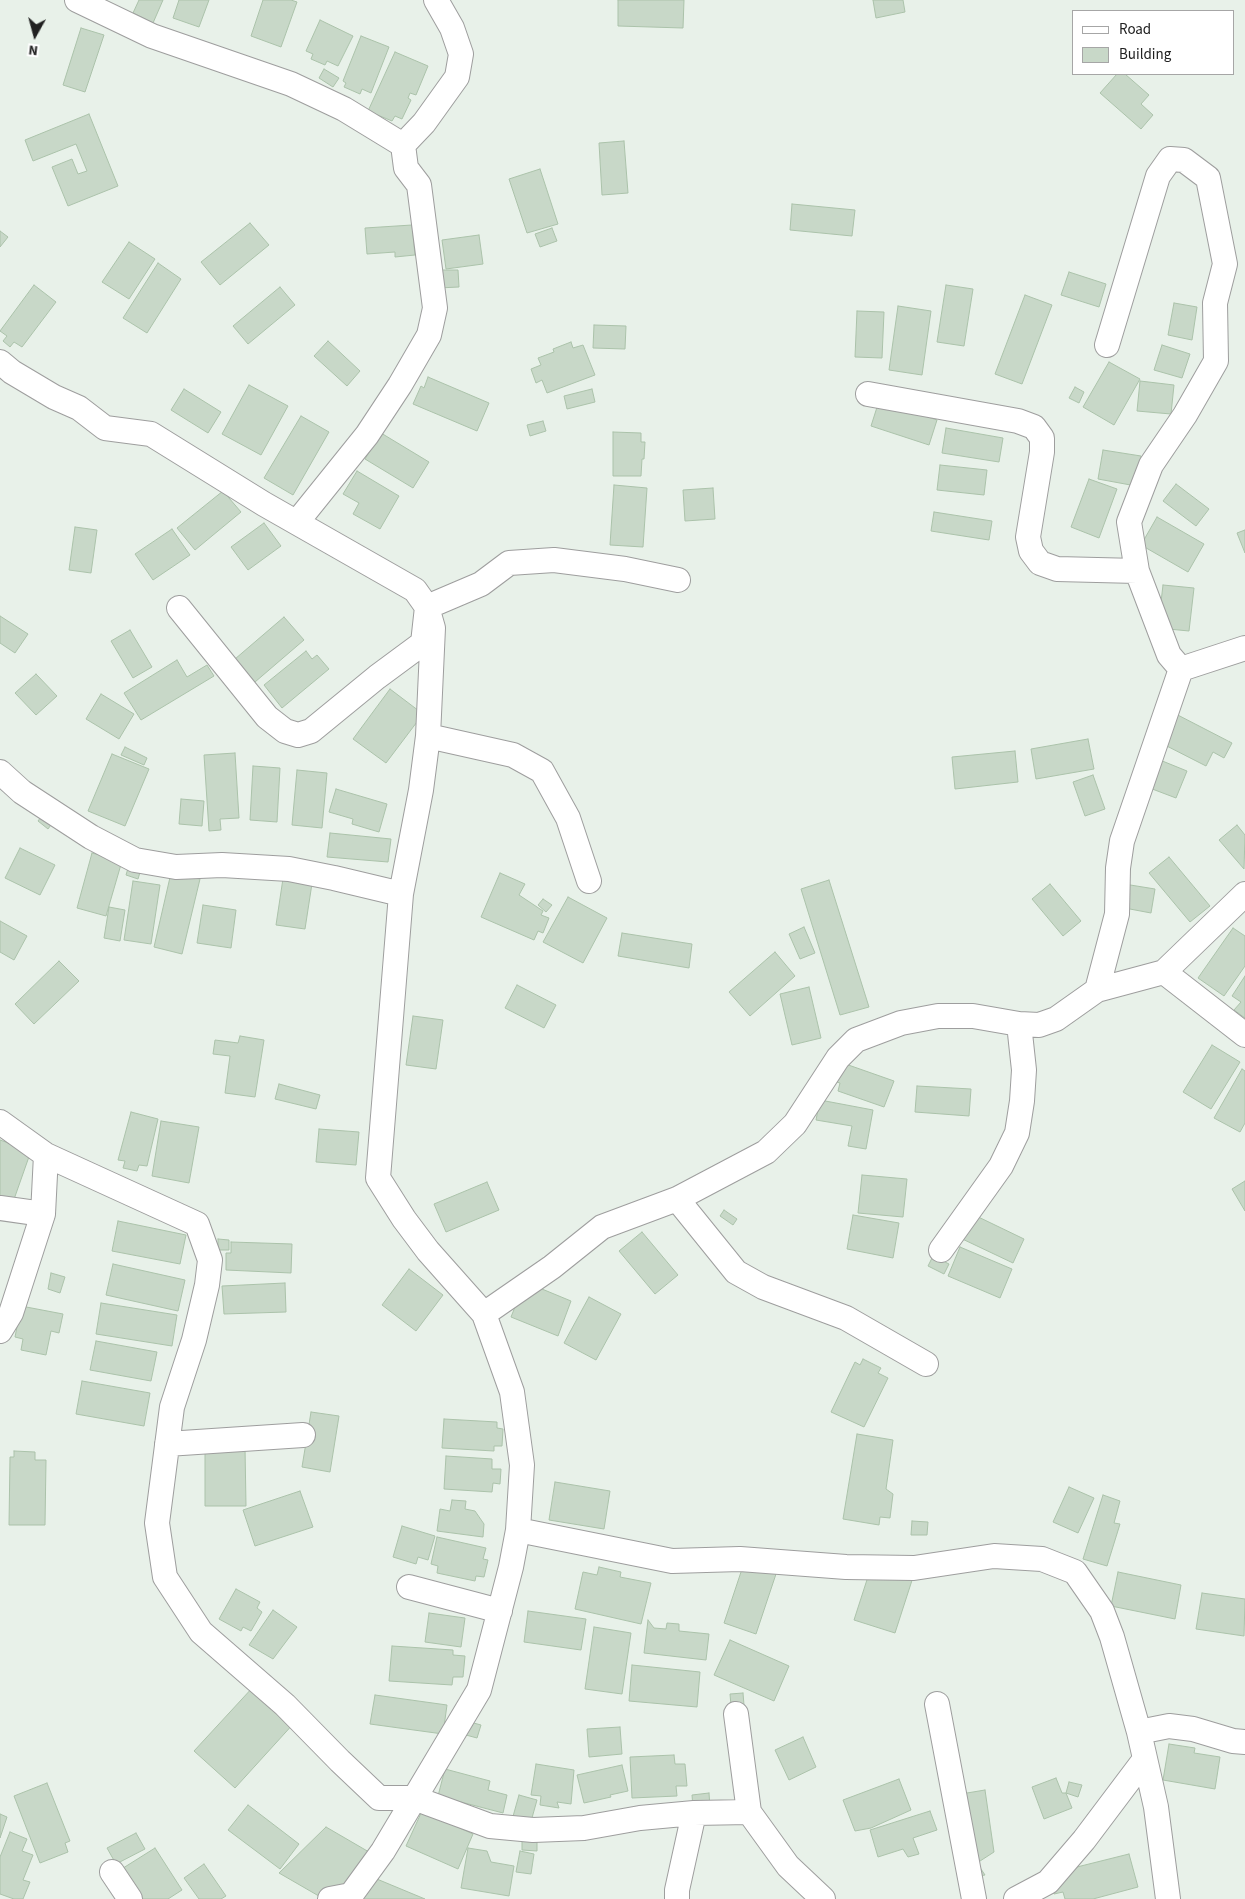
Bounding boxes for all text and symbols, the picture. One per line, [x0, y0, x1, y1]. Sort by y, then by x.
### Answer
north arrow [10, 10, 60, 60]
legend [1072, 10, 1235, 75]
text: Road [1119, 19, 1151, 40]
text: N [27, 39, 39, 60]
text: Building [1119, 44, 1171, 65]

